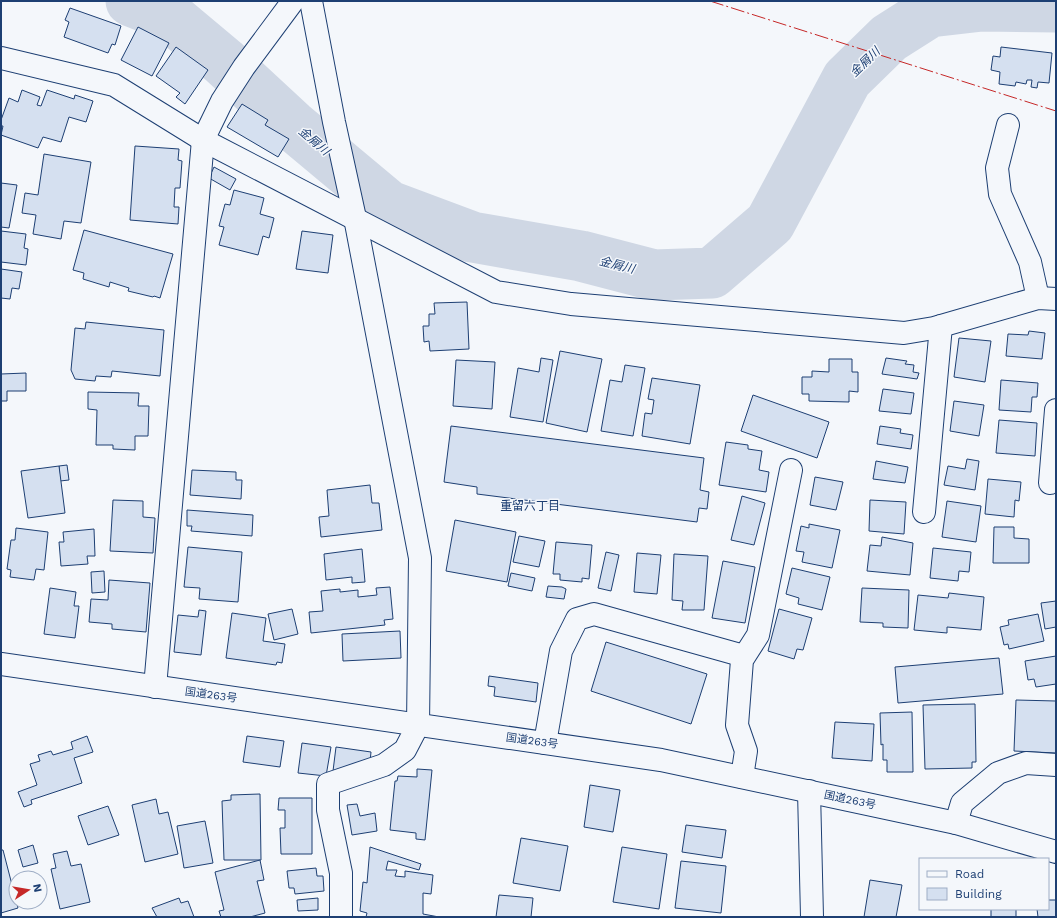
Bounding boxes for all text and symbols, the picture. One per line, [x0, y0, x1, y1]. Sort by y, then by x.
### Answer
water label: 金屑川 [847, 43, 884, 80]
water label: 金屑川 [296, 124, 334, 159]
water label: 金屑川 [598, 254, 638, 277]
district label: 重留六丁目 [500, 499, 560, 513]
street label: 国道263号 [184, 685, 238, 705]
street label: 国道263号 [505, 731, 559, 751]
street label: 国道263号 [823, 788, 877, 812]
legend [919, 858, 1049, 910]
text: Road [955, 867, 984, 881]
north arrow [8, 870, 48, 910]
text: N [30, 883, 44, 893]
text: Building [955, 887, 1002, 901]

